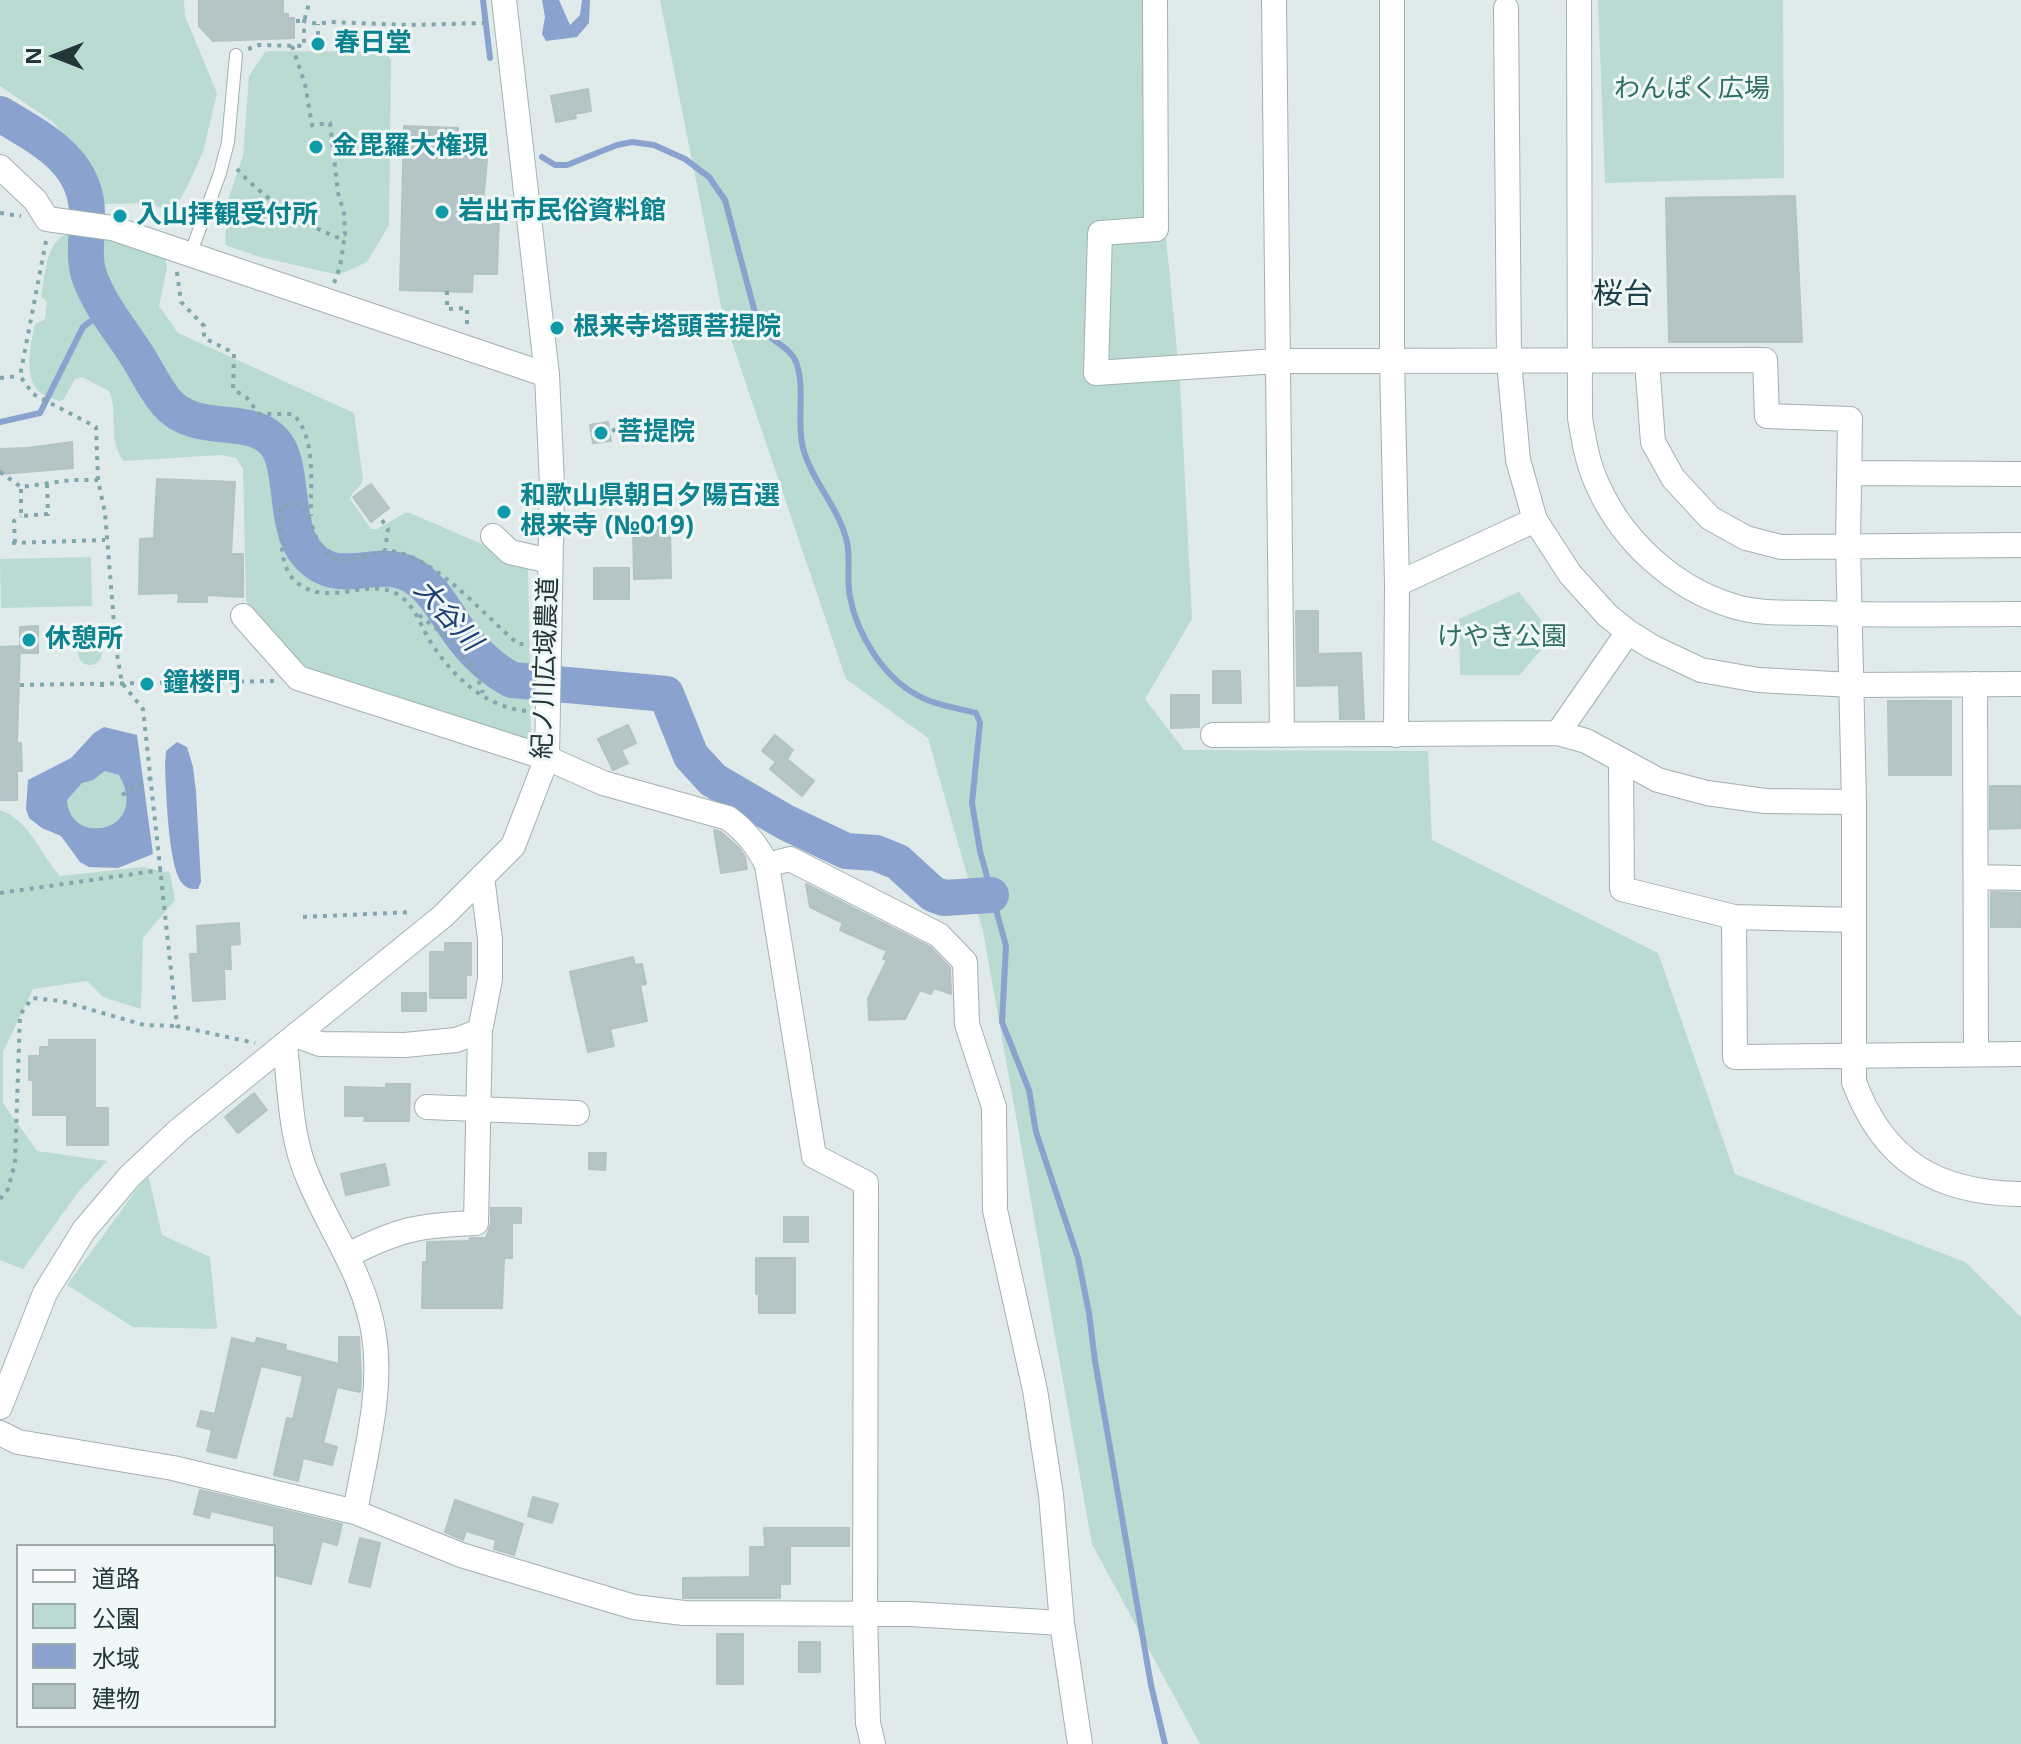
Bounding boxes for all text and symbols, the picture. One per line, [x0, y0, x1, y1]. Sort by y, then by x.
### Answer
north arrow [16, 16, 96, 96]
place label: 春日堂 [334, 28, 412, 60]
marker: 春日堂 [309, 35, 327, 53]
text: N [17, 47, 47, 65]
park label: わんぱく広場 [1614, 74, 1770, 106]
place label: 金毘羅大権現 [332, 131, 488, 163]
marker: 金毘羅大権現 [307, 138, 325, 156]
place label: 岩出市民俗資料館 [458, 196, 666, 228]
place label: 入山拝観受付所 [136, 200, 318, 232]
marker: 岩出市民俗資料館 [433, 203, 451, 221]
marker: 入山拝観受付所 [111, 207, 129, 225]
district label: 桜台 [1593, 277, 1653, 313]
place label: 根来寺塔頭菩提院 [573, 312, 781, 344]
marker: 根来寺塔頭菩提院 [548, 319, 566, 337]
place label: 菩提院 [617, 417, 695, 449]
marker: 菩提院 [592, 424, 610, 442]
place label: 和歌山県朝日夕陽百選 根来寺 (№019) [520, 481, 780, 542]
marker: 和歌山県朝日夕陽百選 根来寺 (№019) [495, 503, 513, 521]
water label: 大谷川 [406, 574, 488, 658]
street label: 紀ノ川広域農道 [527, 577, 565, 759]
park label: けやき公園 [1437, 622, 1567, 654]
place label: 休憩所 [45, 624, 123, 656]
marker: 休憩所 [20, 631, 38, 649]
place label: 鐘楼門 [163, 668, 241, 700]
marker: 鐘楼門 [138, 675, 156, 693]
legend [16, 1544, 276, 1728]
text: 道路 [92, 1561, 140, 1594]
text: 公園 [92, 1601, 140, 1634]
text: 水域 [92, 1641, 140, 1674]
text: 建物 [92, 1681, 140, 1714]

